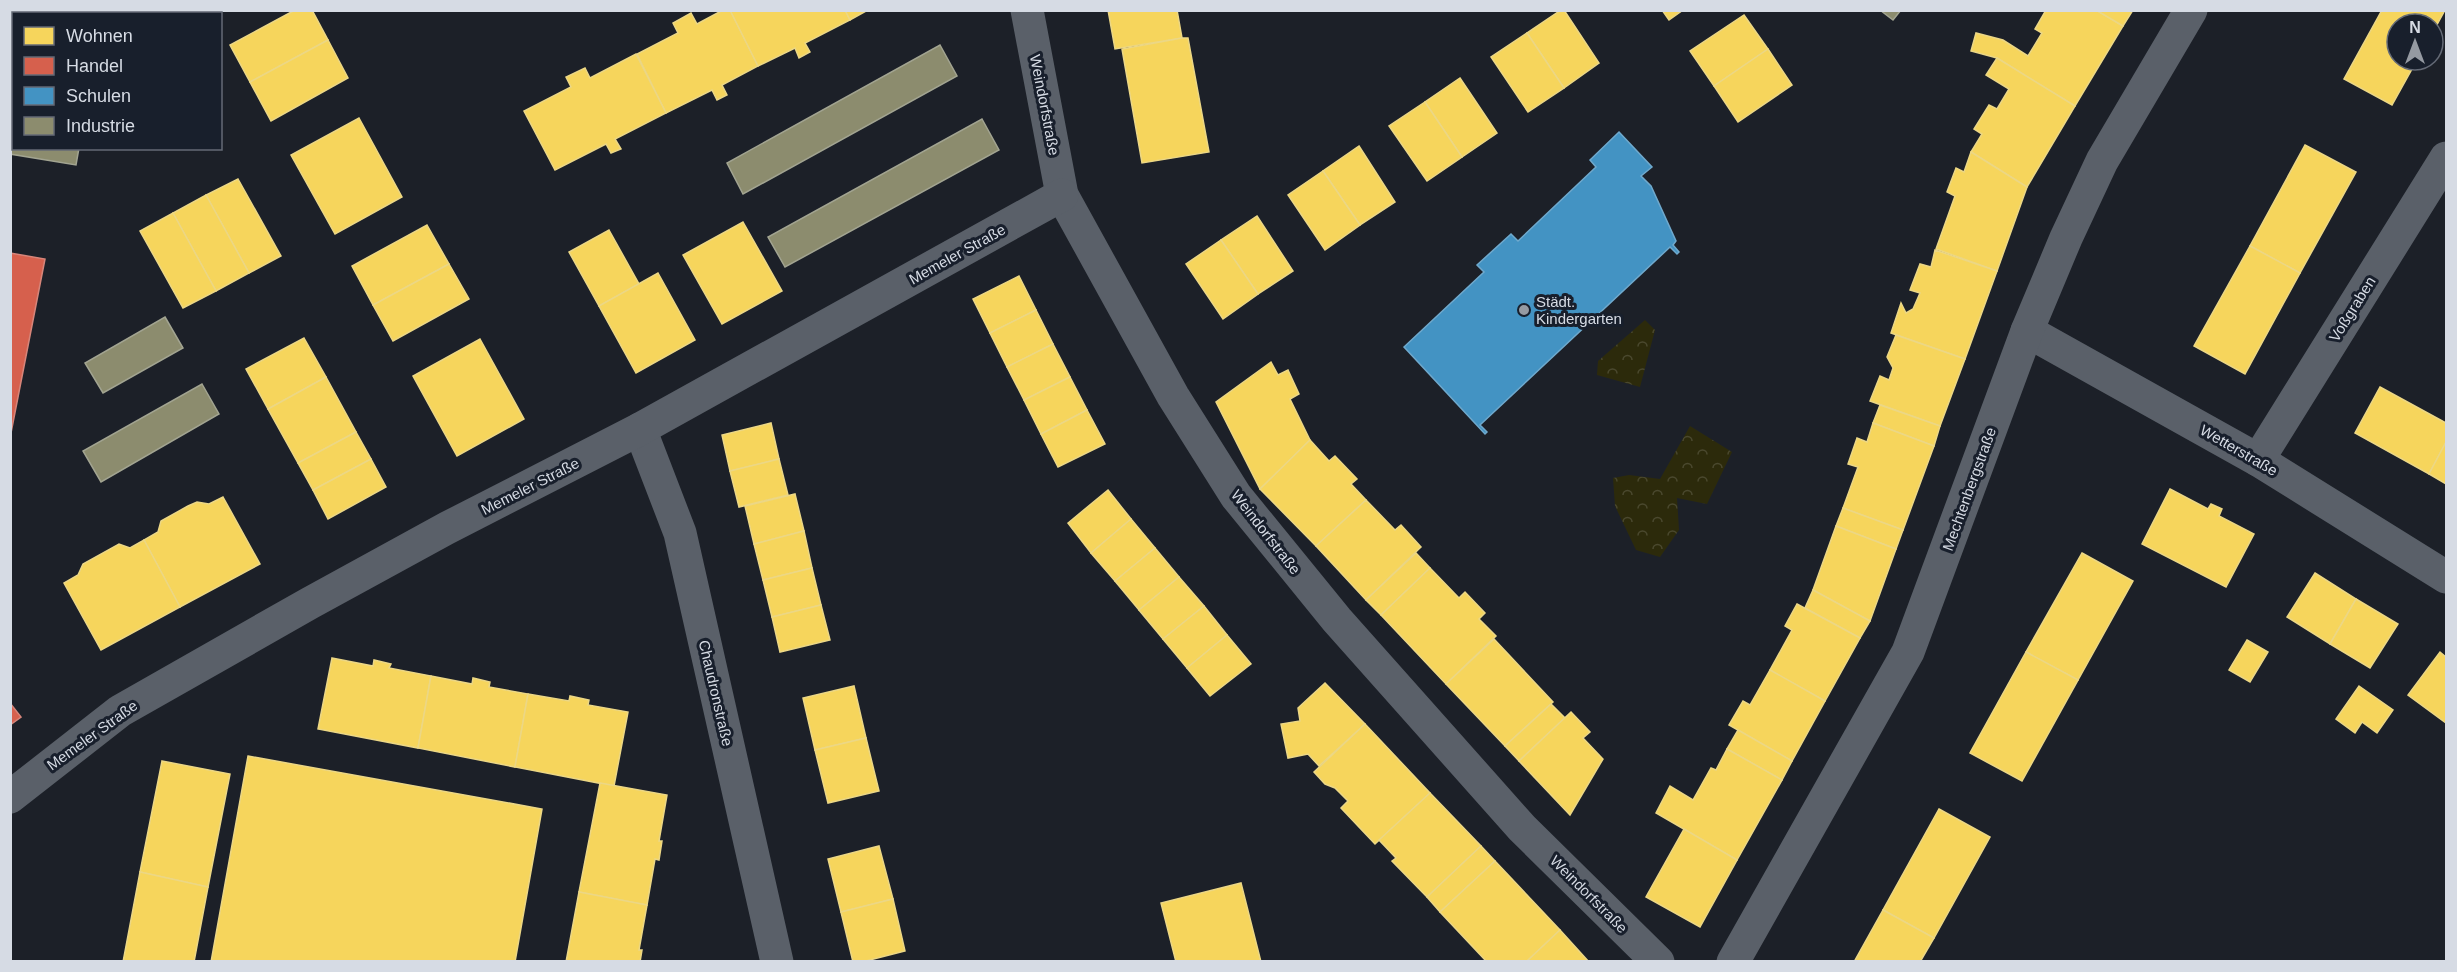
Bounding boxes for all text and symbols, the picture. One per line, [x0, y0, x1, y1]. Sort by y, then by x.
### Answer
legend [12, 12, 222, 150]
north arrow [2385, 12, 2445, 72]
text: N [2409, 19, 2421, 36]
text: Wohnen [66, 26, 133, 46]
street label: Weindorfstraße [1027, 53, 1063, 157]
text: Handel [66, 56, 123, 76]
text: Schulen [66, 86, 131, 106]
text: Industrie [66, 116, 135, 136]
street label: Memeler Straße [906, 220, 1008, 288]
street label: Voßgraben [2325, 273, 2379, 345]
place label: Städt. Kindergarten [1536, 293, 1622, 327]
marker: Städt. Kindergarten [1517, 303, 1531, 317]
street label: Wetterstraße [2197, 421, 2281, 479]
street label: Mechtenbergstraße [1939, 425, 1999, 553]
street label: Memeler Straße [478, 454, 582, 518]
street label: Weindorfstraße [1228, 486, 1304, 578]
street label: Chaudronstraße [696, 638, 736, 748]
street label: Memeler Straße [44, 697, 140, 773]
street label: Weindorfstraße [1547, 852, 1631, 936]

